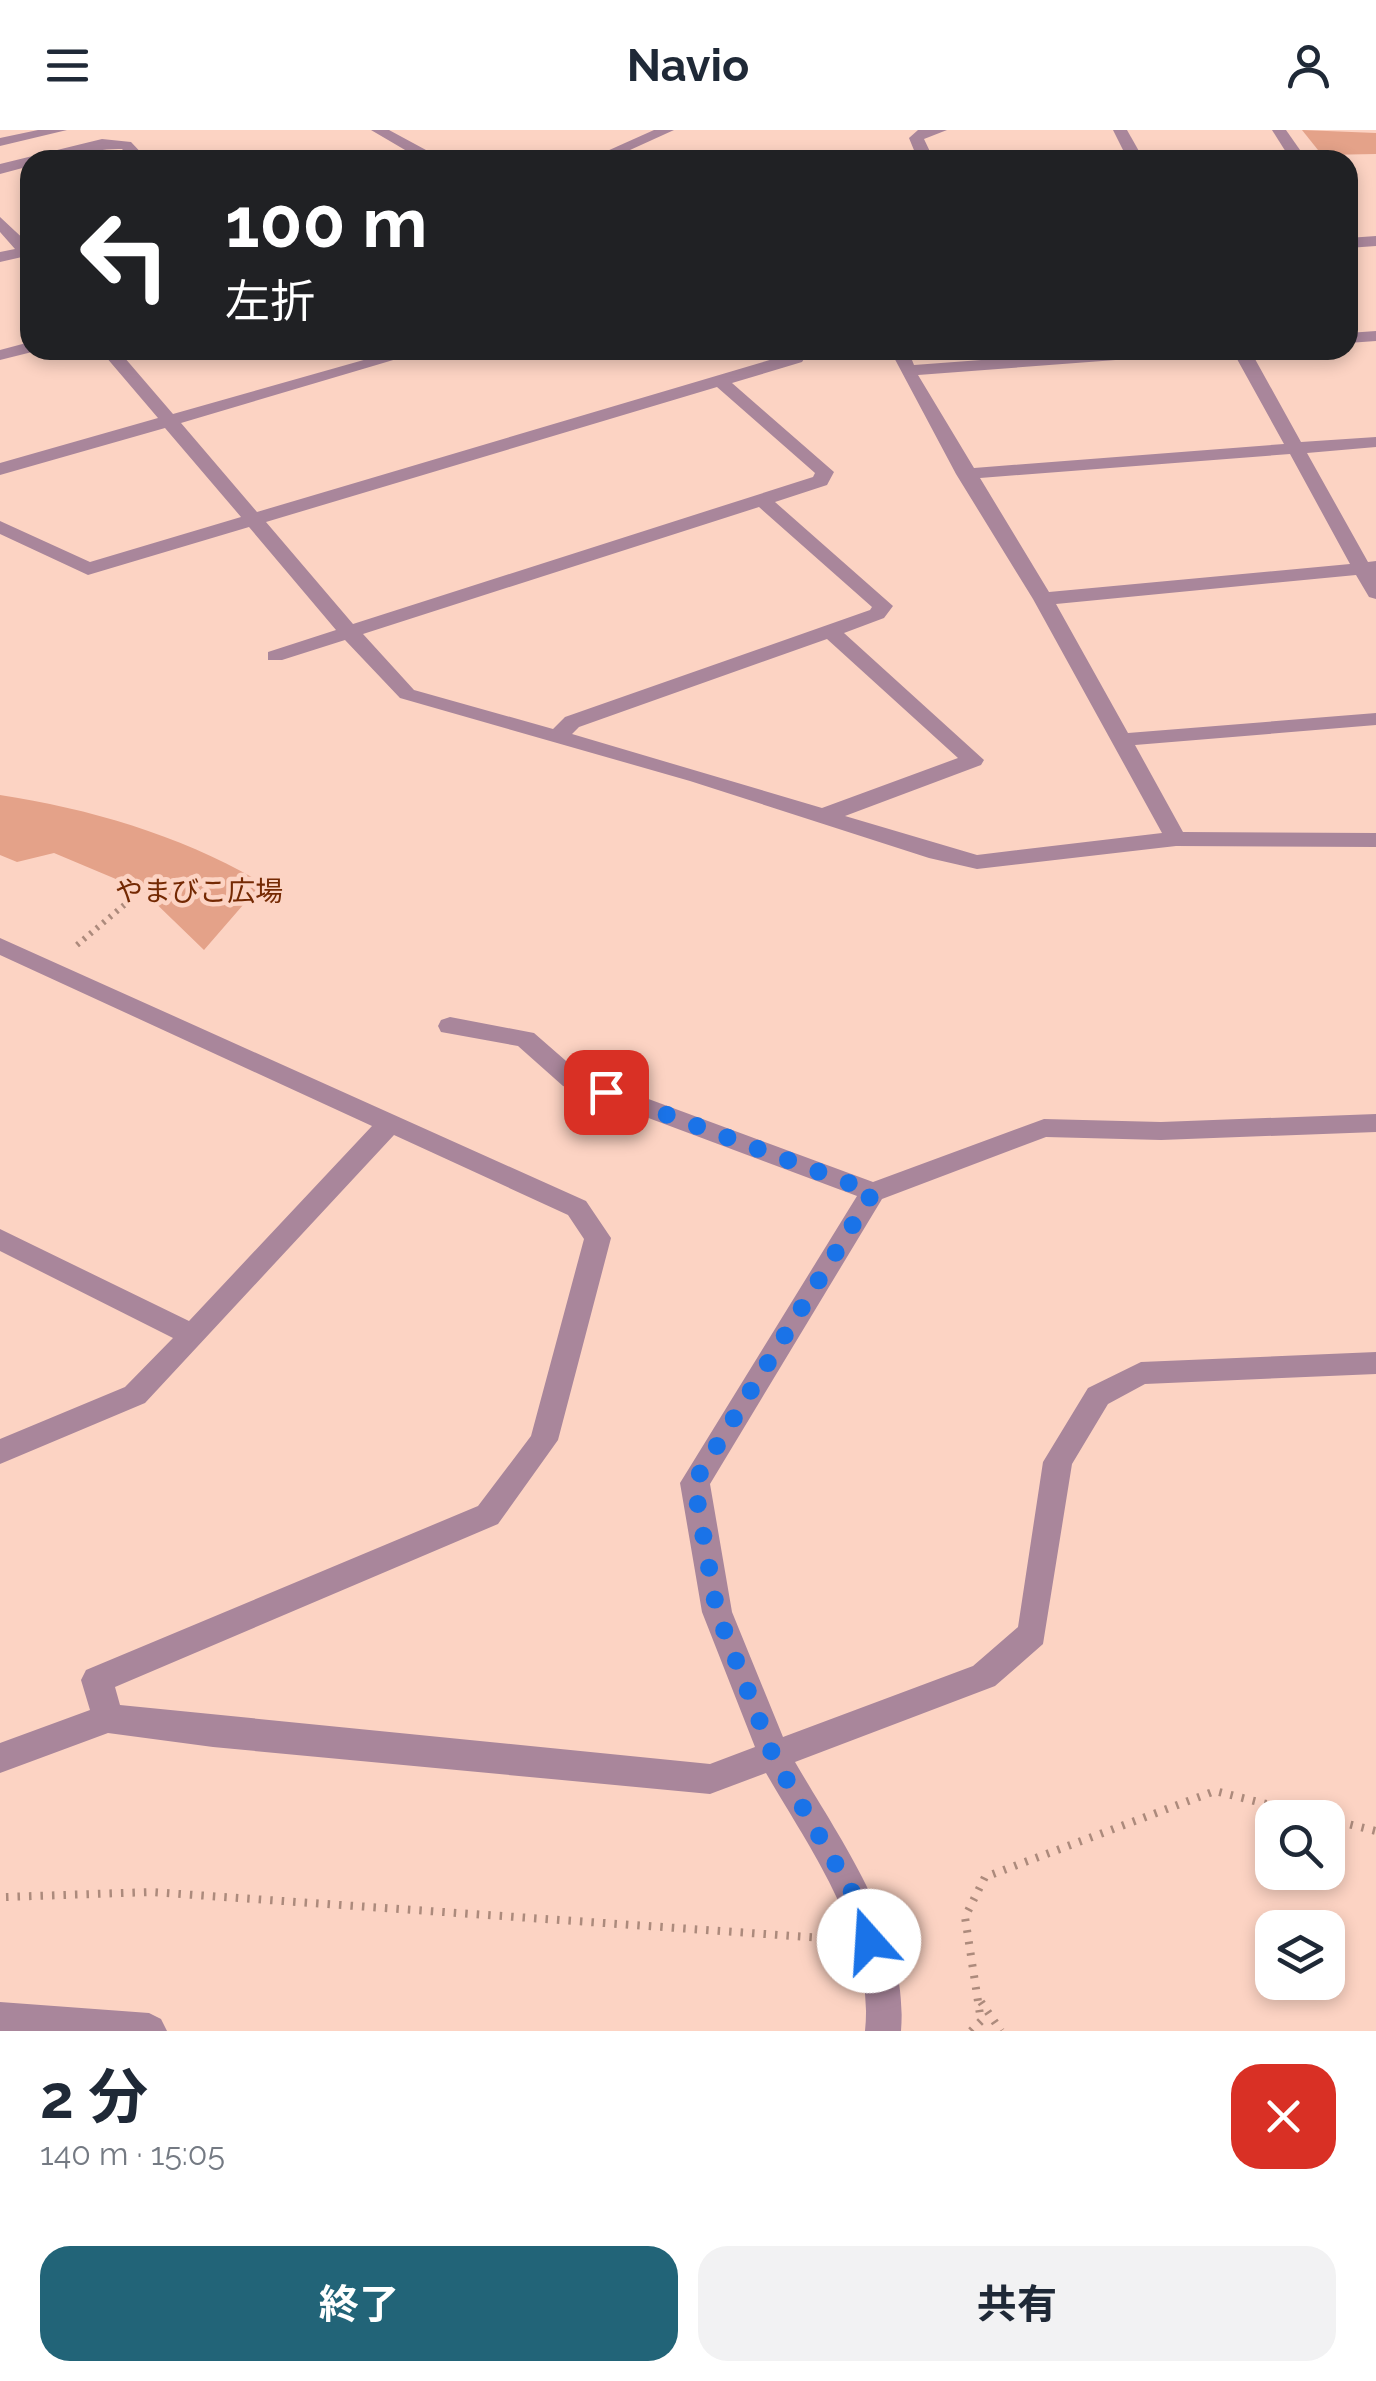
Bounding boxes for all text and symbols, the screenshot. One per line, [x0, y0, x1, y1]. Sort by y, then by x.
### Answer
icon: menu [40, 38, 95, 93]
icon: person [1281, 38, 1336, 93]
text: Navio [627, 39, 749, 92]
text: 100 m [225, 181, 428, 263]
icon: left [60, 190, 190, 320]
text: 左折 [225, 275, 315, 328]
park label: やまびこ広場 [115, 875, 283, 908]
pin [564, 1050, 649, 1135]
icon: arrive [579, 1065, 634, 1120]
map controls [1255, 1800, 1345, 2000]
button: search [1255, 1800, 1345, 1890]
position arrow [817, 1889, 921, 1993]
button: layers [1255, 1910, 1345, 2000]
text: 2 分 [40, 2062, 148, 2132]
button: close [1231, 2064, 1336, 2169]
text: 140 m · 15:05 [40, 2135, 225, 2172]
button: 終了 [40, 2246, 678, 2361]
button: 共有 [698, 2246, 1336, 2361]

